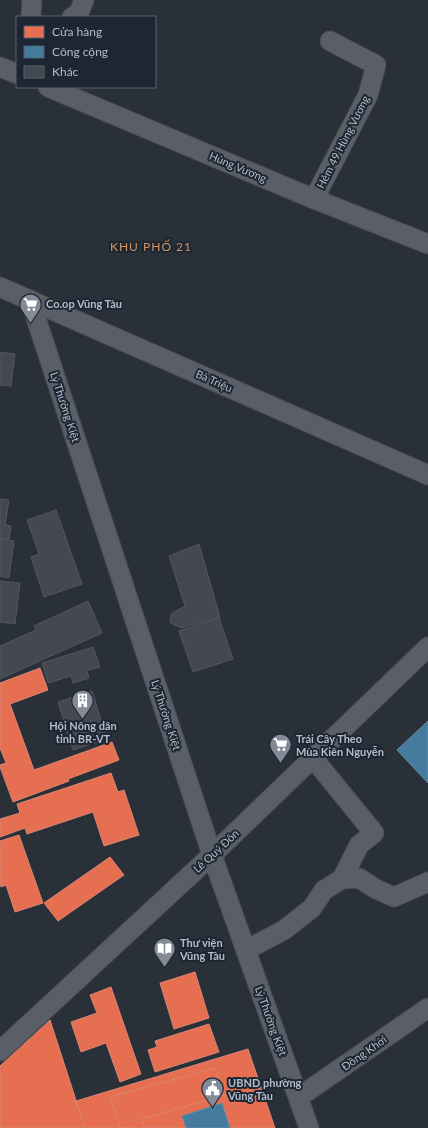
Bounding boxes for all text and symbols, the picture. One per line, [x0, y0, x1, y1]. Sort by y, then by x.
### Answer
legend [16, 16, 156, 88]
text: Cửa hàng [52, 24, 102, 39]
text: Công cộng [52, 44, 108, 59]
text: Khác [52, 64, 79, 79]
street label: Hẻm 49 Hùng Vương [313, 93, 372, 190]
street label: Hùng Vương [208, 149, 269, 185]
district label: KHU PHỐ 21 [110, 239, 192, 254]
supermarket icon: Co.op Vũng Tàu [18, 291, 44, 324]
place label: Co.op Vũng Tàu [46, 297, 122, 310]
street label: Bà Triệu [194, 367, 235, 394]
street label: Lý Thường Kiệt [48, 370, 83, 444]
street label: Lý Thường Kiệt [149, 678, 184, 752]
building icon: Hội Nông dân tỉnh BR-VT [70, 687, 96, 720]
place label: Hội Nông dân tỉnh BR-VT [49, 719, 117, 745]
supermarket icon: Trái Cây Theo Mùa Kiên Nguyễn [268, 732, 294, 765]
place label: Trái Cây Theo Mùa Kiên Nguyễn [296, 732, 384, 758]
street label: Lê Quý Đôn [190, 826, 241, 875]
library icon: Thư viện Vũng Tàu [152, 936, 178, 969]
place label: Thư viện Vũng Tàu [179, 936, 225, 962]
street label: Lý Thường Kiệt [253, 984, 290, 1057]
street label: Đồng Khởi [339, 1032, 389, 1073]
public building icon: UBND phường Vũng Tàu [200, 1076, 226, 1109]
place label: UBND phường Vũng Tàu [227, 1076, 302, 1102]

